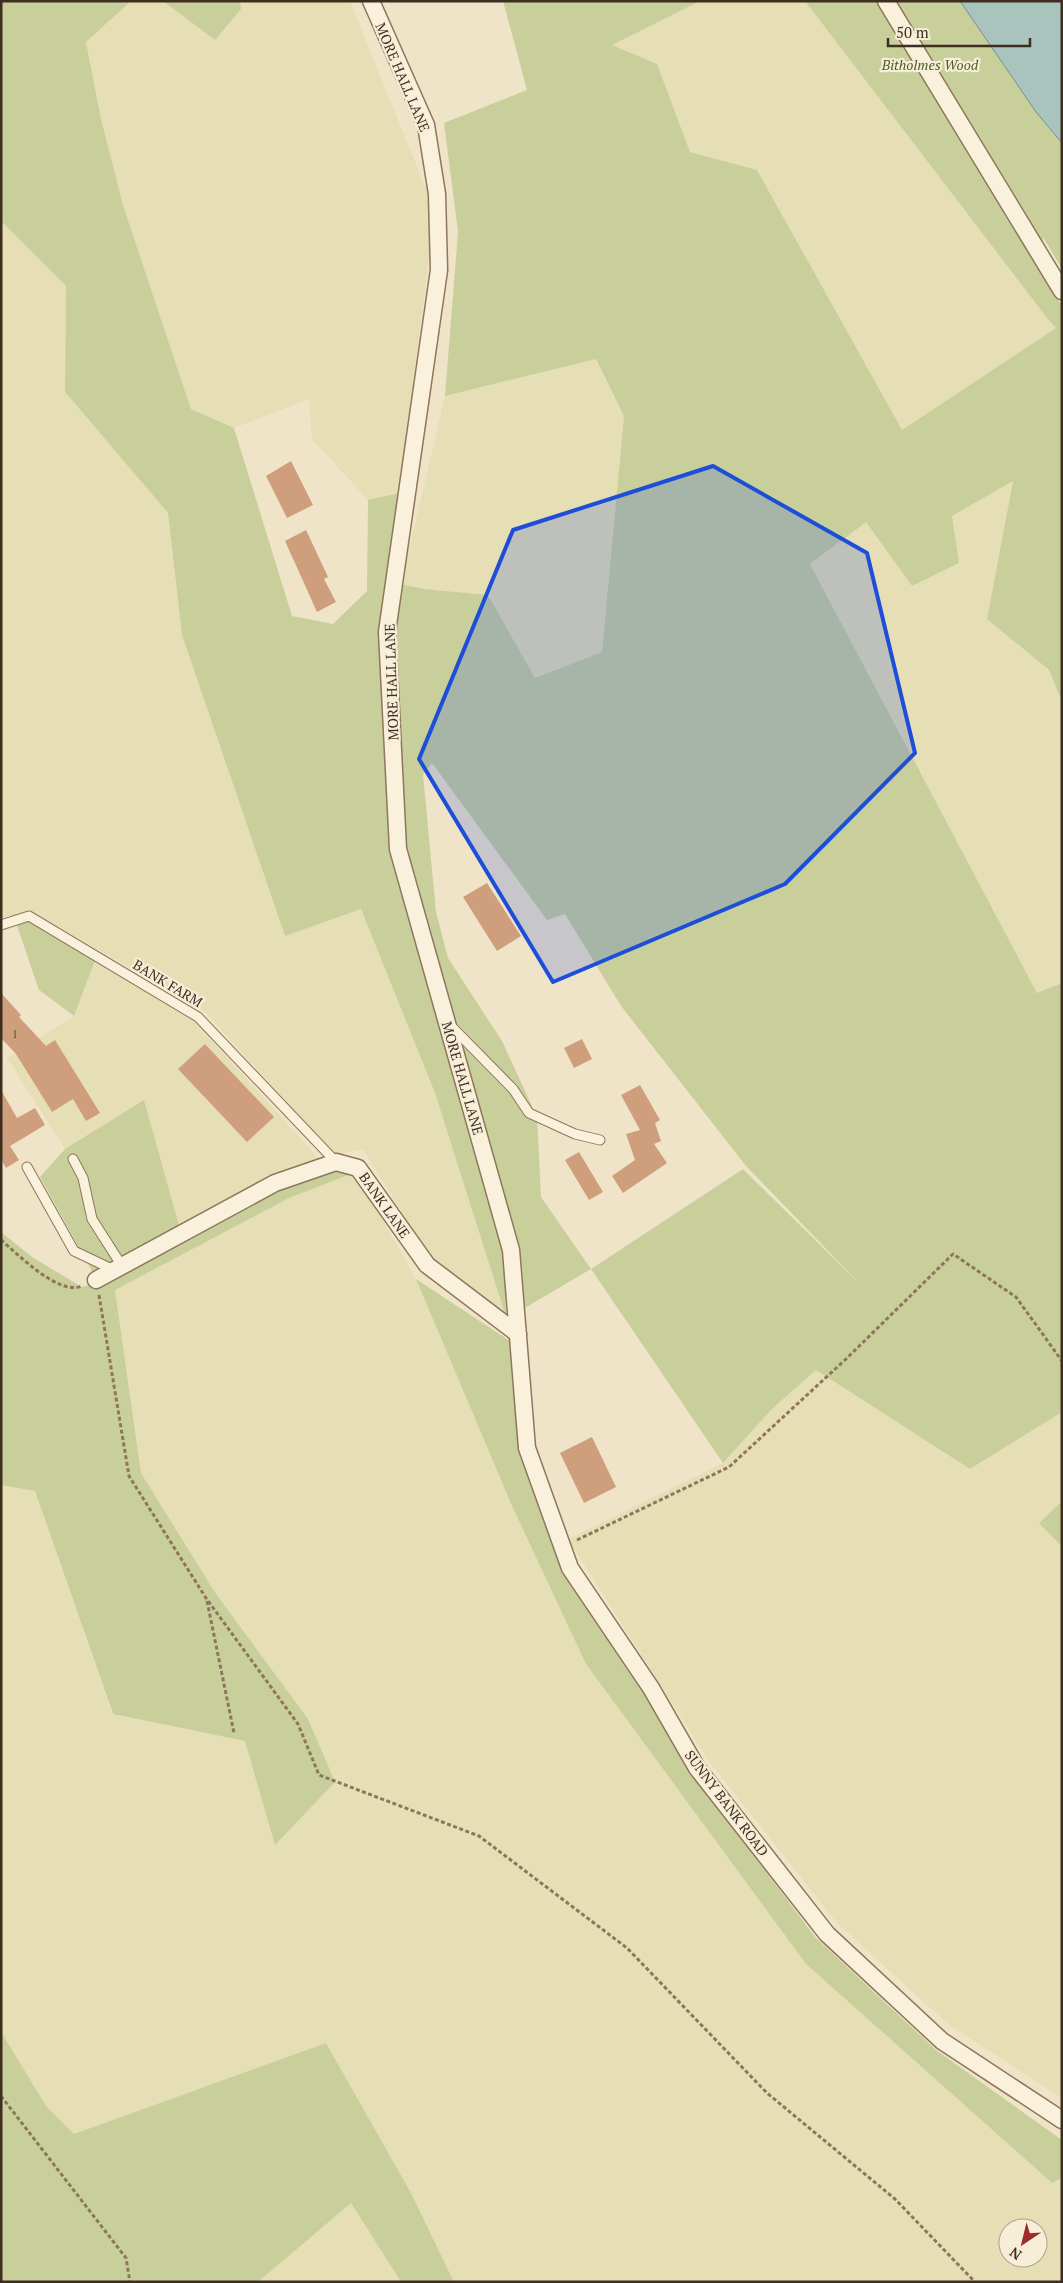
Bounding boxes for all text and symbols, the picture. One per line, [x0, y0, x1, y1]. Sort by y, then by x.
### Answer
scale bar [888, 15, 1030, 47]
street label: MORE HALL LANE [371, 19, 435, 135]
text: 50 m [896, 22, 929, 42]
park label: Bitholmes Wood [881, 55, 979, 74]
street label: MORE HALL LANE [379, 623, 403, 741]
street label: BANK FARM [130, 955, 206, 1011]
street label: MORE HALL LANE [438, 1019, 488, 1137]
house number: 1 [12, 1027, 18, 1041]
street label: BANK LANE [355, 1168, 415, 1242]
street label: SUNNY BANK ROAD [681, 1746, 773, 1860]
north arrow [998, 2218, 1048, 2268]
text: N [1005, 2243, 1025, 2265]

